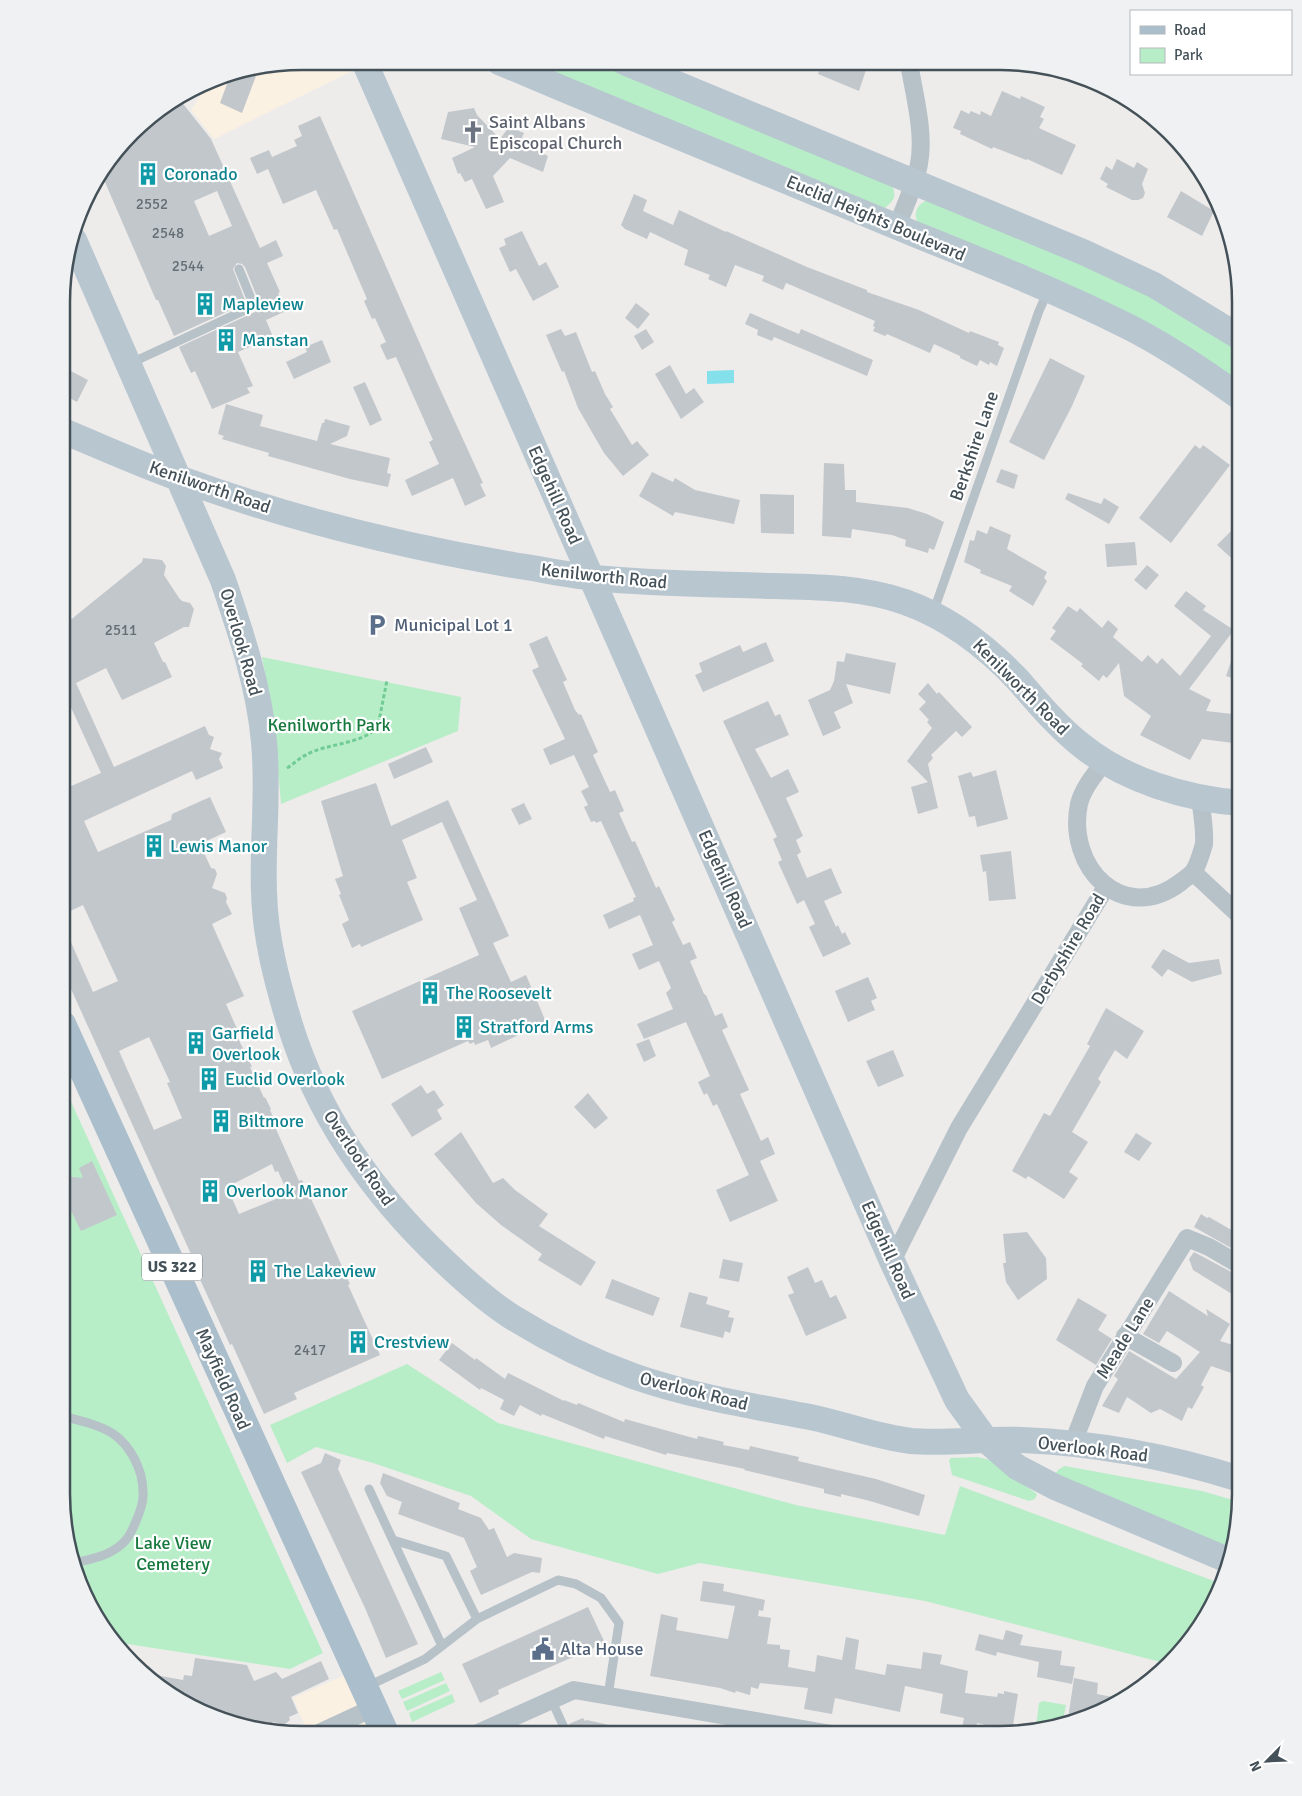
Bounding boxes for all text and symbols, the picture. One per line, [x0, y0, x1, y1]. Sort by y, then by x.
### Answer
legend [1130, 10, 1292, 75]
text: Road [1174, 21, 1206, 39]
text: Park [1174, 46, 1203, 64]
place label: Saint Albans Episcopal Church [489, 111, 622, 154]
church icon: Saint Albans Episcopal Church [460, 119, 486, 145]
building icon: Coronado [135, 161, 161, 187]
place label: Coronado [164, 163, 238, 185]
street label: Euclid Heights Boulevard [783, 170, 969, 266]
house number: 2552 [136, 195, 168, 213]
house number: 2548 [152, 224, 184, 242]
house number: 2544 [172, 257, 204, 275]
building icon: Mapleview [192, 291, 218, 317]
place label: Mapleview [222, 293, 304, 315]
building icon: Manstan [213, 327, 239, 353]
place label: Manstan [242, 329, 309, 351]
street label: Berkshire Lane [945, 388, 1003, 504]
street label: Edgehill Road [523, 442, 587, 548]
street label: Kenilworth Road [146, 456, 274, 518]
street label: Kenilworth Road [540, 558, 668, 594]
street label: Overlook Road [215, 586, 267, 698]
parking icon: Municipal Lot 1 [364, 612, 390, 638]
place label: Municipal Lot 1 [394, 614, 513, 636]
house number: 2511 [105, 621, 137, 639]
street label: Kenilworth Road [968, 634, 1074, 740]
park label: Kenilworth Park [267, 714, 391, 736]
street label: Edgehill Road [693, 826, 757, 932]
building icon: Lewis Manor [141, 833, 167, 859]
place label: Lewis Manor [170, 835, 268, 857]
street label: Derbyshire Road [1026, 890, 1110, 1008]
building icon: The Roosevelt [417, 980, 443, 1006]
place label: The Roosevelt [446, 982, 552, 1004]
building icon: Stratford Arms [451, 1014, 477, 1040]
place label: Stratford Arms [480, 1016, 594, 1038]
place label: Garfield Overlook [212, 1022, 280, 1065]
building icon: Garfield Overlook [183, 1030, 209, 1056]
building icon: Euclid Overlook [196, 1066, 222, 1092]
place label: Euclid Overlook [225, 1068, 345, 1090]
street label: Overlook Road [319, 1106, 399, 1210]
building icon: Biltmore [208, 1108, 234, 1134]
place label: Biltmore [238, 1110, 304, 1132]
building icon: Overlook Manor [197, 1178, 223, 1204]
place label: Overlook Manor [226, 1180, 348, 1202]
street label: Edgehill Road [856, 1197, 920, 1303]
road number: US 322 [142, 1254, 202, 1280]
building icon: The Lakeview [245, 1258, 271, 1284]
place label: The Lakeview [274, 1260, 376, 1282]
street label: Meade Lane [1091, 1293, 1159, 1383]
street label: Mayfield Road [191, 1325, 255, 1433]
building icon: Crestview [345, 1329, 371, 1355]
place label: Crestview [374, 1331, 449, 1353]
house number: 2417 [294, 1341, 326, 1359]
street label: Overlook Road [638, 1367, 750, 1415]
street label: Overlook Road [1037, 1431, 1149, 1467]
park label: Lake View Cemetery [135, 1532, 212, 1575]
public building icon: Alta House [530, 1636, 556, 1662]
place label: Alta House [560, 1638, 643, 1660]
north arrow [1242, 1736, 1292, 1786]
text: N [1246, 1758, 1265, 1774]

